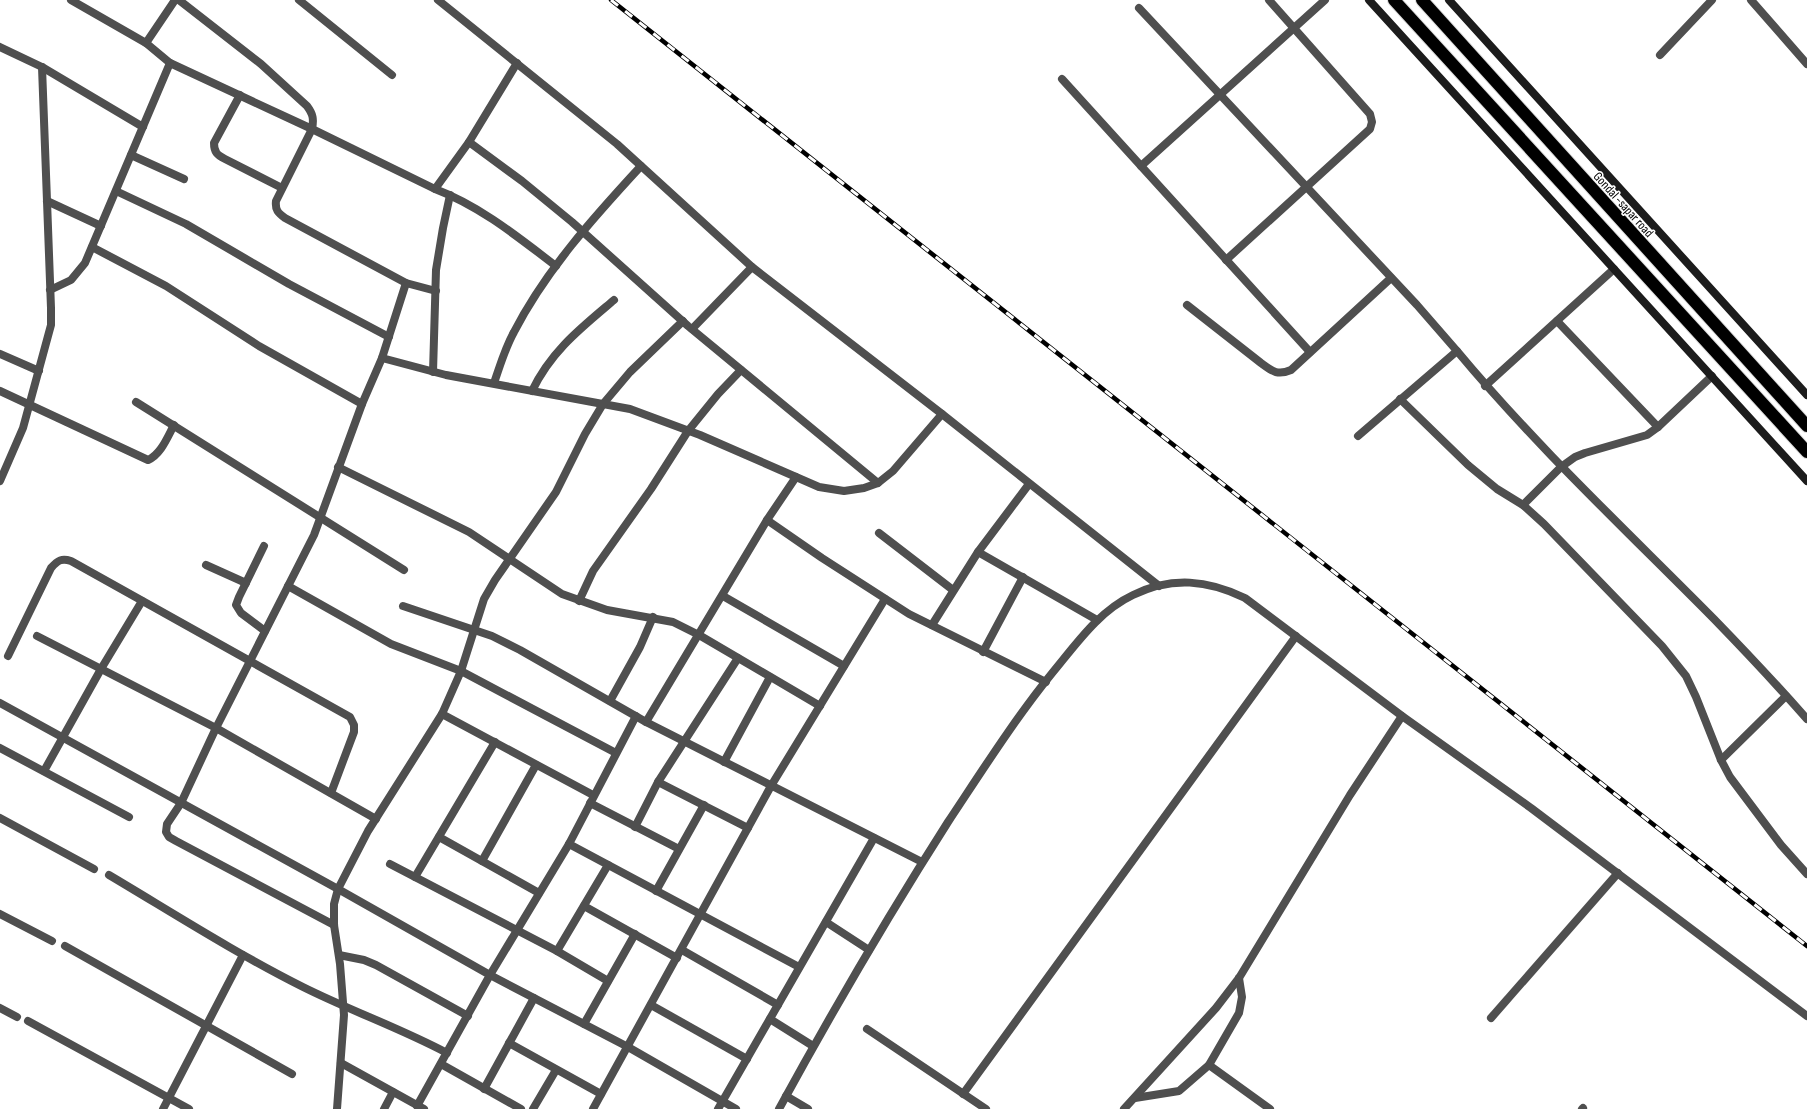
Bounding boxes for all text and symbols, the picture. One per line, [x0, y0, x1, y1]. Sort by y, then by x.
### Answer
street label: Gondal -sapar road [1590, 169, 1657, 241]

